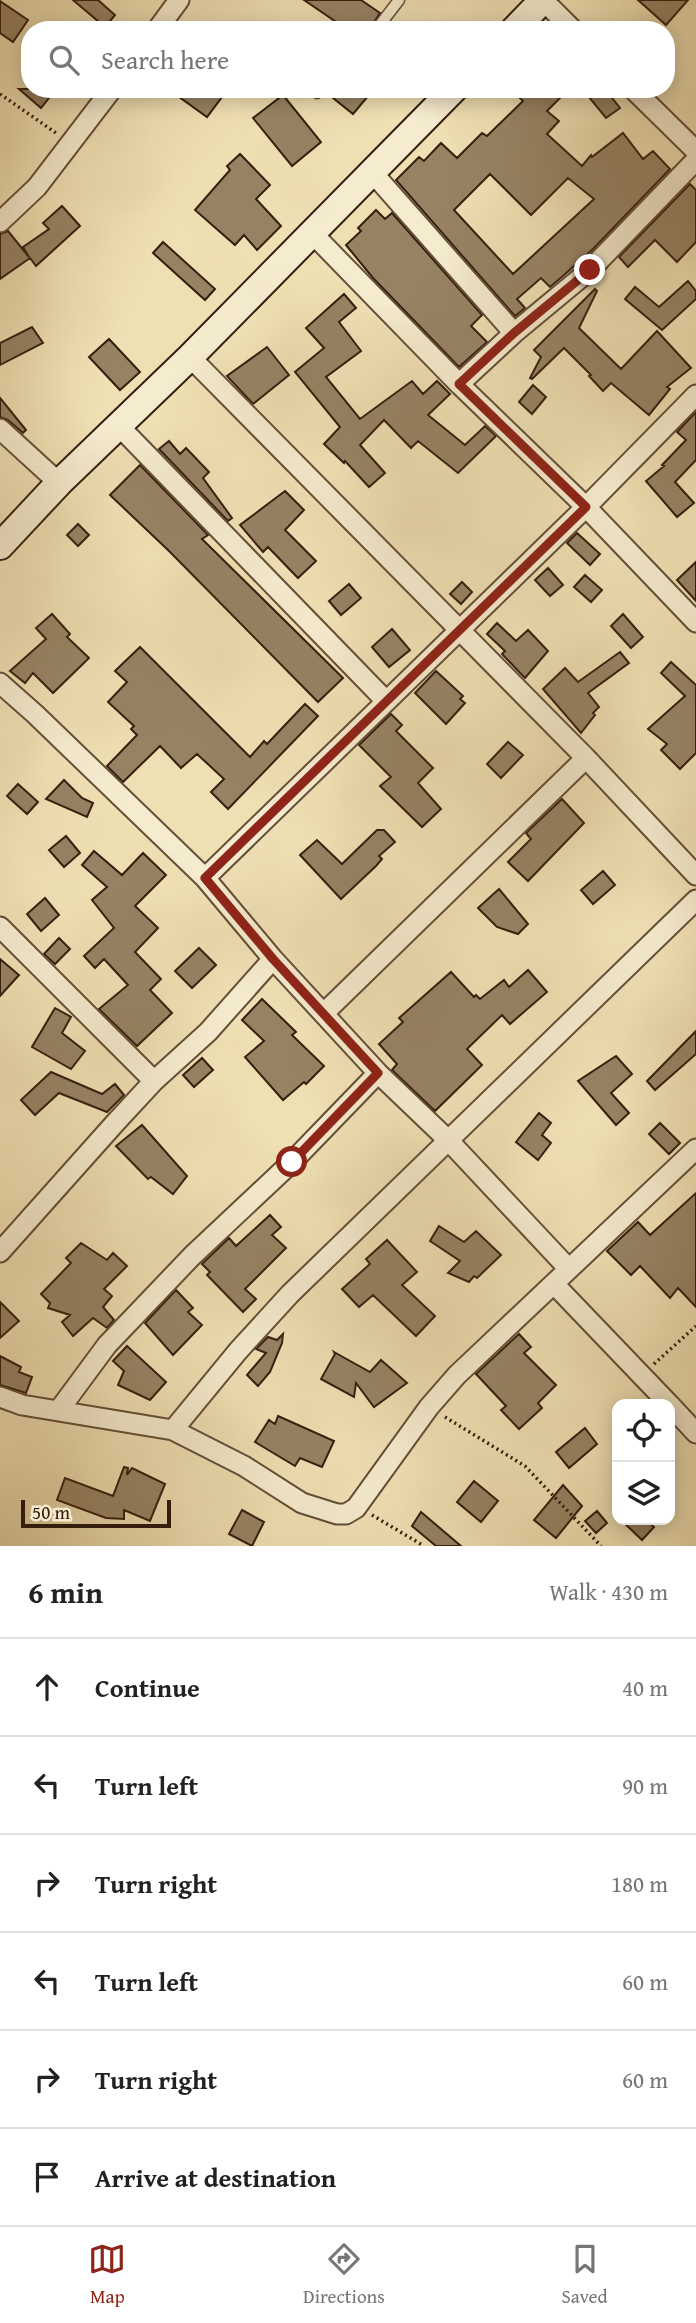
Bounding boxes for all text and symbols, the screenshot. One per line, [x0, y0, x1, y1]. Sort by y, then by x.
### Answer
search box [21, 21, 675, 98]
text: Search here [101, 40, 229, 79]
icon: search [45, 41, 83, 79]
route end [574, 254, 605, 285]
route start [276, 1146, 307, 1177]
map controls [612, 1399, 675, 1525]
button: locate [612, 1399, 675, 1462]
button: layers [612, 1462, 675, 1525]
scale bar [21, 1497, 172, 1529]
text: 50 m [32, 1498, 70, 1526]
text: 6 min [28, 1570, 103, 1614]
text: Walk · 430 m [549, 1575, 668, 1608]
icon: ahead [28, 1668, 66, 1706]
text: Continue [95, 1668, 200, 1707]
text: 40 m [622, 1671, 668, 1704]
icon: left [28, 1766, 66, 1804]
text: Turn left [95, 1766, 198, 1805]
text: 90 m [622, 1769, 668, 1802]
icon: right [28, 1864, 66, 1902]
text: Turn right [95, 1864, 217, 1903]
text: 180 m [611, 1867, 668, 1900]
icon: left [28, 1962, 66, 2000]
text: Turn left [95, 1962, 198, 2001]
text: 60 m [622, 1965, 668, 1998]
icon: right [28, 2060, 66, 2098]
text: Turn right [95, 2060, 217, 2099]
text: 60 m [622, 2063, 668, 2096]
icon: arrive [28, 2158, 66, 2196]
text: Arrive at destination [95, 2158, 336, 2197]
tab: Map [88, 2240, 126, 2310]
tab: Directions [303, 2240, 385, 2310]
tab: Saved [562, 2240, 608, 2310]

